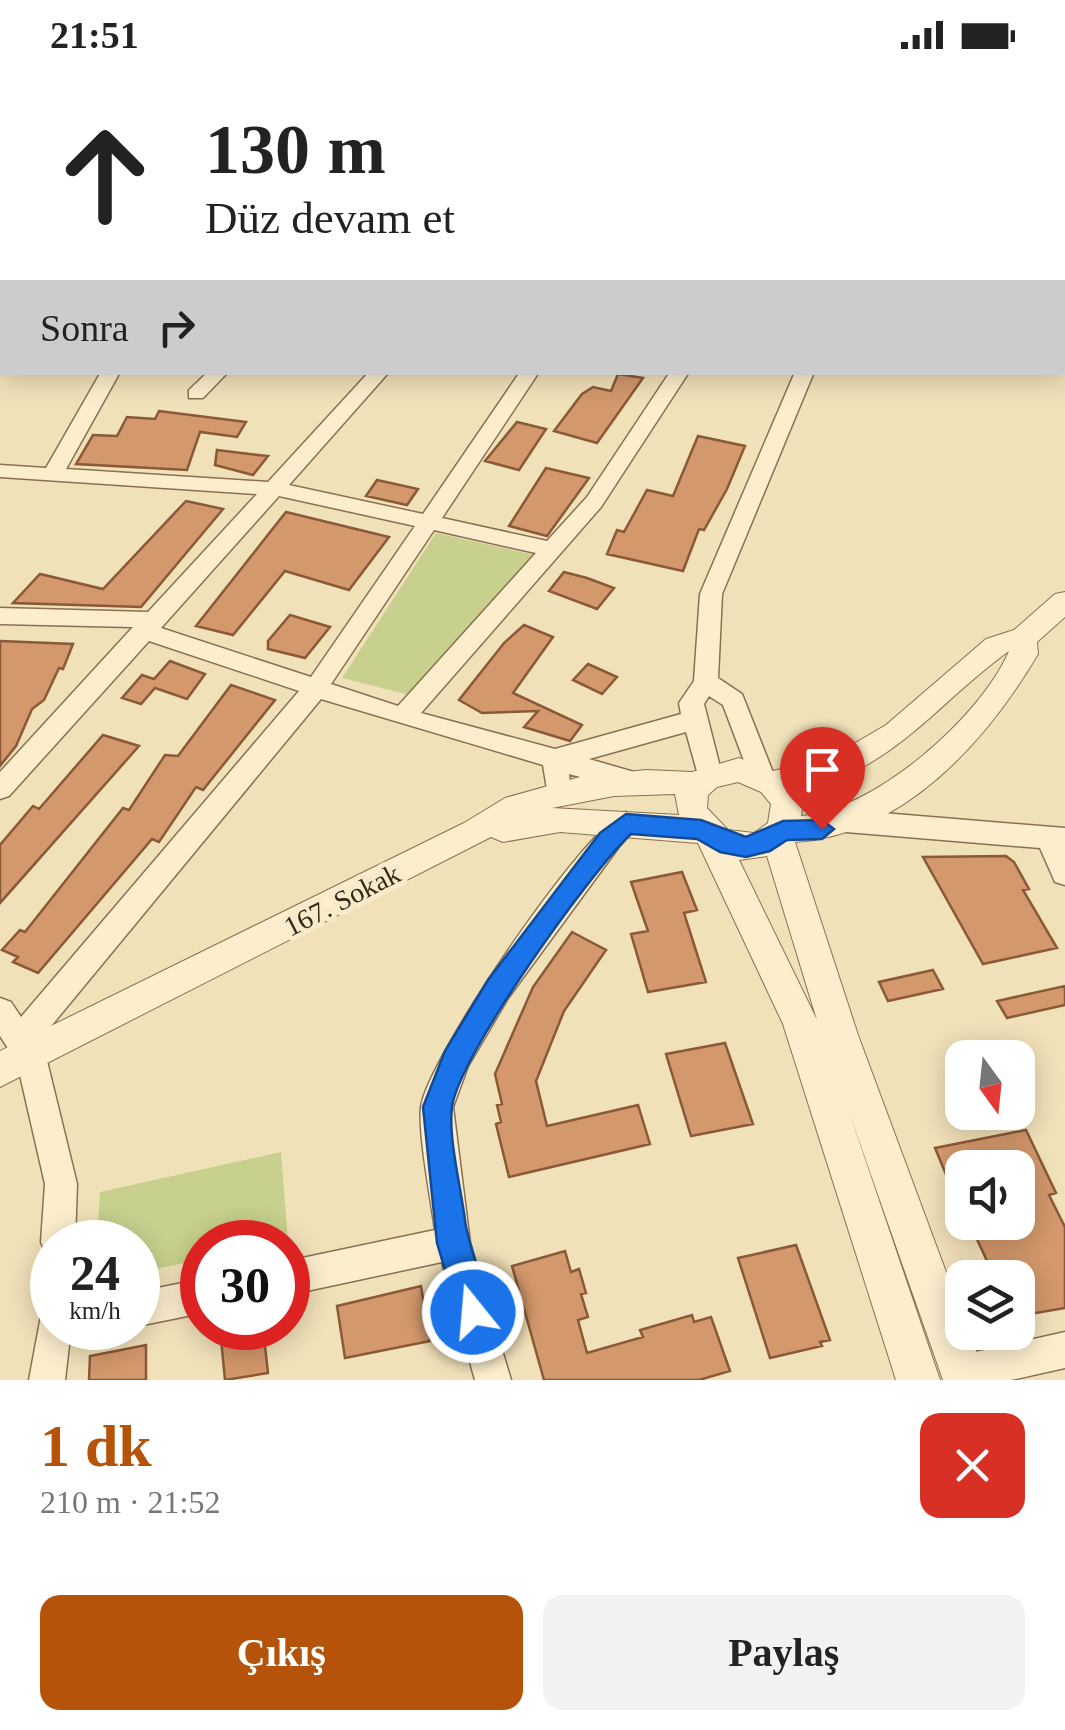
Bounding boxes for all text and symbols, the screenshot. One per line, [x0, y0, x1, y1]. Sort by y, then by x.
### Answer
text: 21:51 [50, 14, 139, 56]
icon: ahead [40, 110, 170, 240]
text: 130 m [205, 111, 386, 188]
text: Düz devam et [205, 193, 455, 243]
icon: right [149, 300, 204, 355]
text: Sonra [40, 307, 129, 349]
pin [780, 727, 865, 830]
icon: arrive [795, 742, 850, 797]
street label: 167. Sokak [279, 858, 405, 942]
north arrow [945, 1040, 1035, 1130]
map controls [945, 1040, 1035, 1350]
button: sound [945, 1150, 1035, 1240]
speed limit sign: 30 [180, 1220, 310, 1350]
text: 24 [70, 1245, 120, 1301]
position arrow [421, 1260, 525, 1364]
button: layers [945, 1260, 1035, 1350]
text: km/h [69, 1297, 121, 1324]
text: 1 dk [40, 1413, 152, 1479]
button: close [920, 1413, 1025, 1518]
text: 210 m · 21:52 [40, 1484, 220, 1520]
button: Çıkış [40, 1595, 523, 1710]
button: Paylaş [543, 1595, 1025, 1710]

